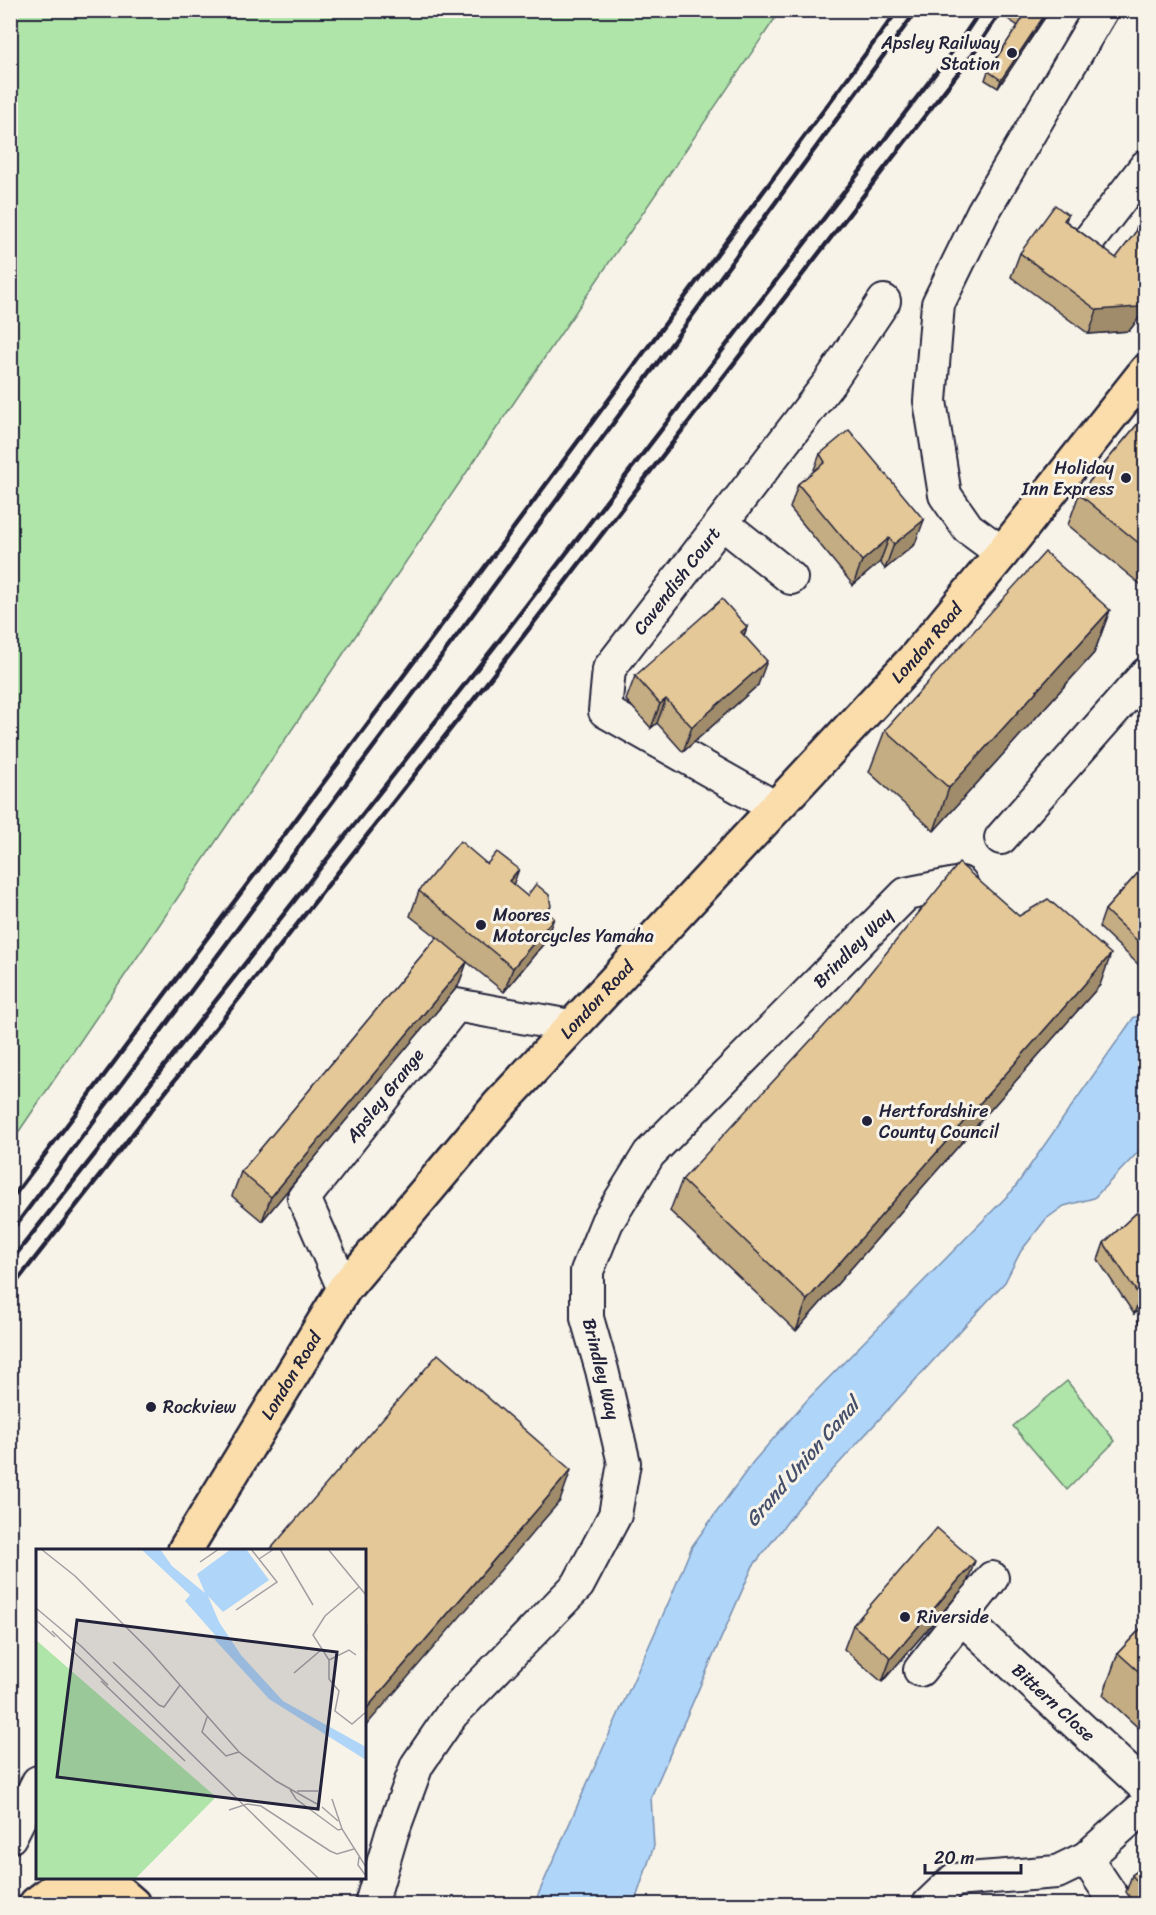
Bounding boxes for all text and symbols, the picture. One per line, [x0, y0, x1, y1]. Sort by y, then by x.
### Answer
place label: Apsley Railway Station [880, 27, 1001, 80]
marker: Apsley Railway Station [1005, 46, 1019, 60]
place label: Holiday Inn Express [1021, 452, 1115, 505]
marker: Holiday Inn Express [1119, 471, 1133, 485]
street label: Cavendish Court [625, 520, 729, 642]
street label: London Road [883, 594, 972, 691]
place label: Moores Motorcycles Yamaha [493, 899, 654, 952]
street label: Brindley Way [805, 899, 901, 996]
marker: Moores Motorcycles Yamaha [474, 918, 488, 932]
street label: London Road [552, 952, 643, 1047]
street label: Apsley Grange [337, 1041, 433, 1151]
place label: Hertfordshire County Council [879, 1095, 1000, 1148]
marker: Hertfordshire County Council [860, 1114, 874, 1128]
street label: Brindley Way [573, 1315, 629, 1424]
street label: London Road [252, 1324, 331, 1426]
water label: Grand Union Canal [736, 1387, 871, 1535]
place label: Rockview [163, 1391, 237, 1423]
marker: Rockview [144, 1400, 158, 1414]
inset map [36, 1549, 366, 1879]
place label: Riverside [917, 1601, 989, 1633]
marker: Riverside [898, 1610, 912, 1624]
street label: Bittern Close [1004, 1655, 1103, 1750]
scale bar [925, 1837, 1021, 1875]
text: 20 m [934, 1842, 974, 1874]

